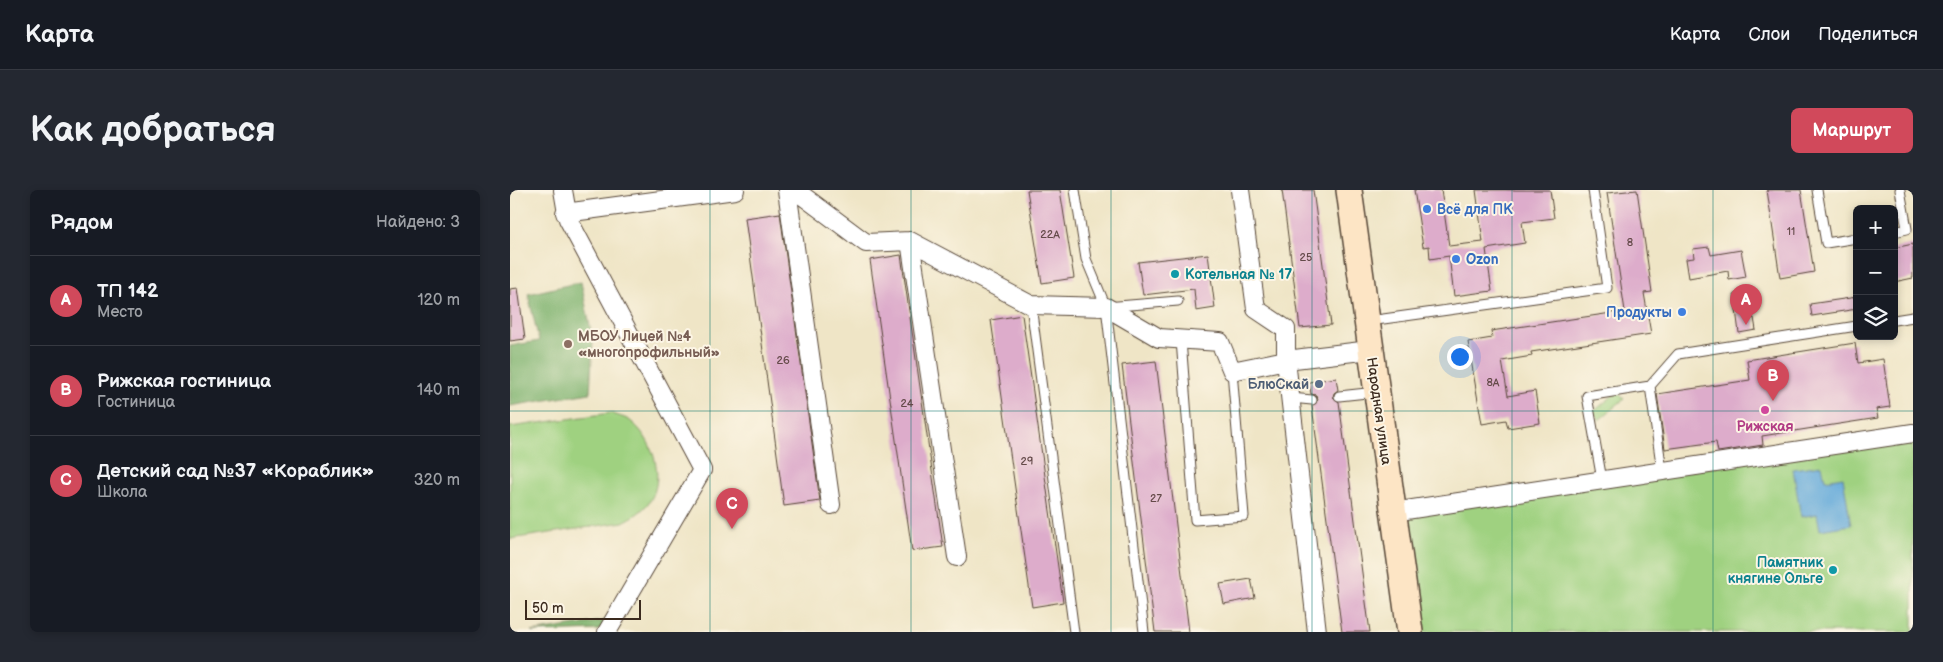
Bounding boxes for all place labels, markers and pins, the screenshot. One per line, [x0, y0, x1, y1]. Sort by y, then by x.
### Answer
place label: Всё для ПК [1437, 201, 1513, 218]
marker: Всё для ПК [1421, 203, 1433, 215]
place label: Ozon [1466, 251, 1499, 268]
marker: Ozon [1450, 253, 1462, 265]
place label: Котельная № 17 [1185, 266, 1292, 283]
marker: Котельная № 17 [1169, 268, 1181, 280]
pin: A [1730, 284, 1762, 325]
place label: Продукты [1606, 304, 1672, 321]
marker: Продукты [1676, 306, 1688, 318]
place label: МБОУ Лицей №4 «многопрофильный» [578, 328, 720, 361]
marker: МБОУ Лицей №4 «многопрофильный» [562, 338, 574, 350]
pin: B [1757, 360, 1789, 401]
place label: БлюСкай [1248, 376, 1309, 393]
marker: БлюСкай [1313, 378, 1325, 390]
marker: Рижская [1759, 404, 1771, 416]
place label: Рижская [1736, 418, 1794, 435]
pin: C [716, 488, 748, 529]
place label: Памятник княгине Ольге [1728, 554, 1823, 587]
marker: Памятник княгине Ольге [1827, 564, 1839, 576]

